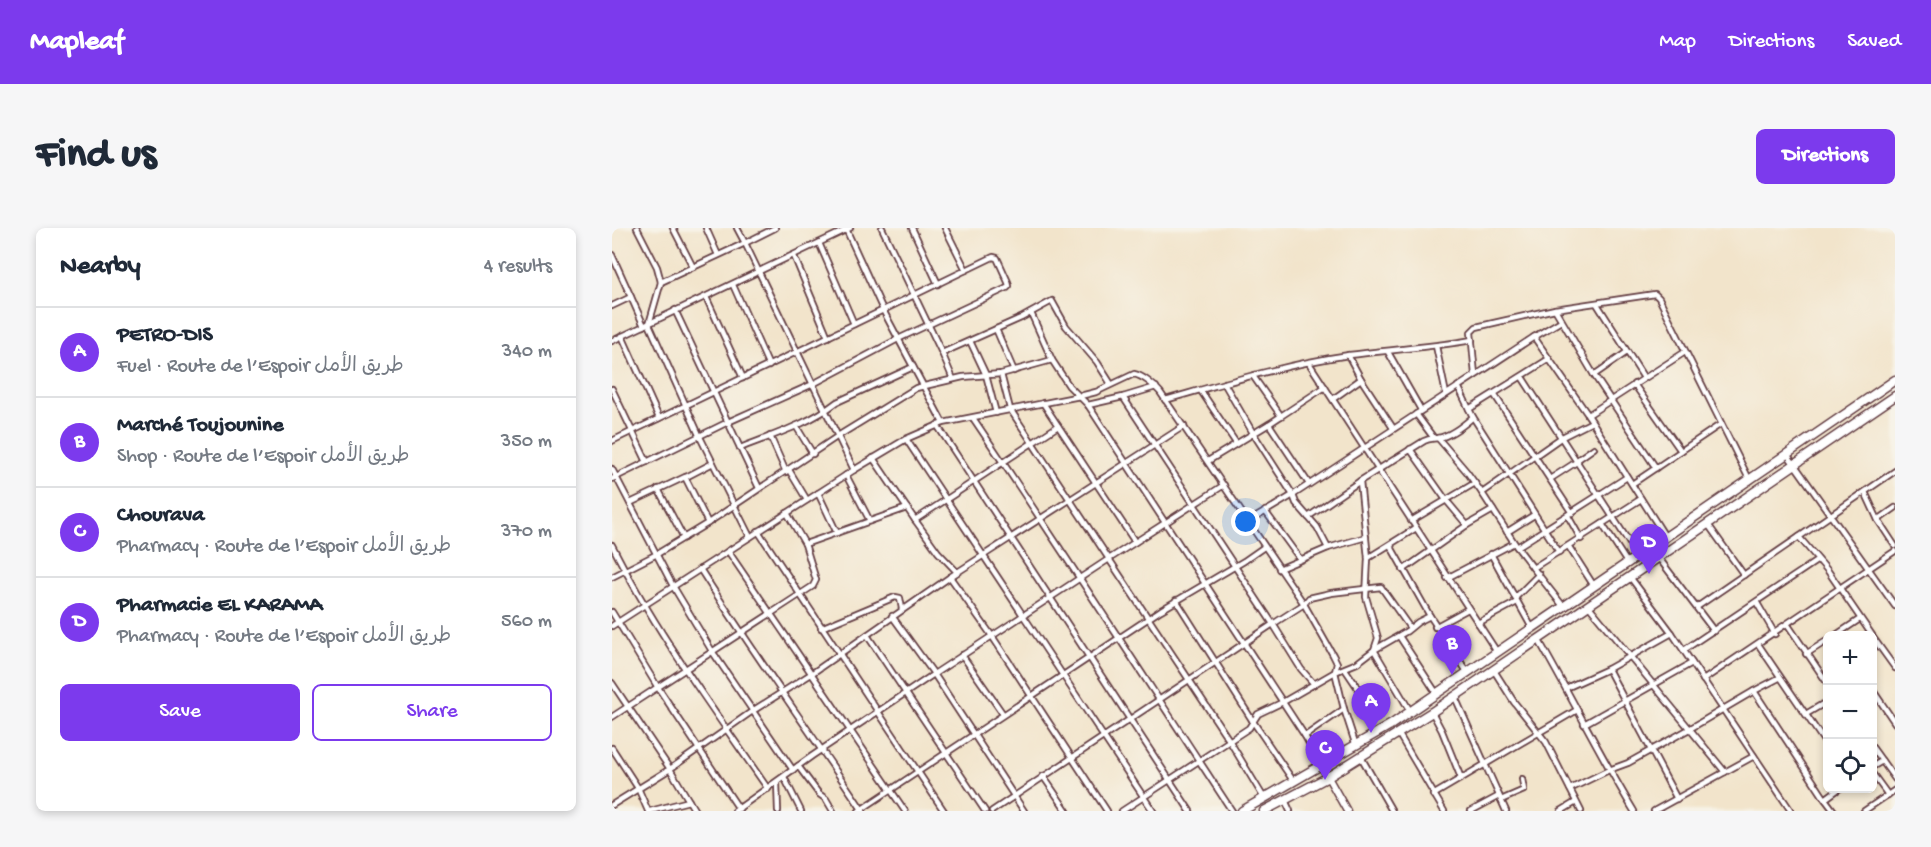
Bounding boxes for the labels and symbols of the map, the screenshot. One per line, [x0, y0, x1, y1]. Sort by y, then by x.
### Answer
your location [1231, 507, 1260, 536]
pin: D [1630, 524, 1668, 574]
pin: B [1432, 626, 1472, 675]
pin: A [1352, 684, 1390, 733]
pin: C [1306, 730, 1344, 780]

